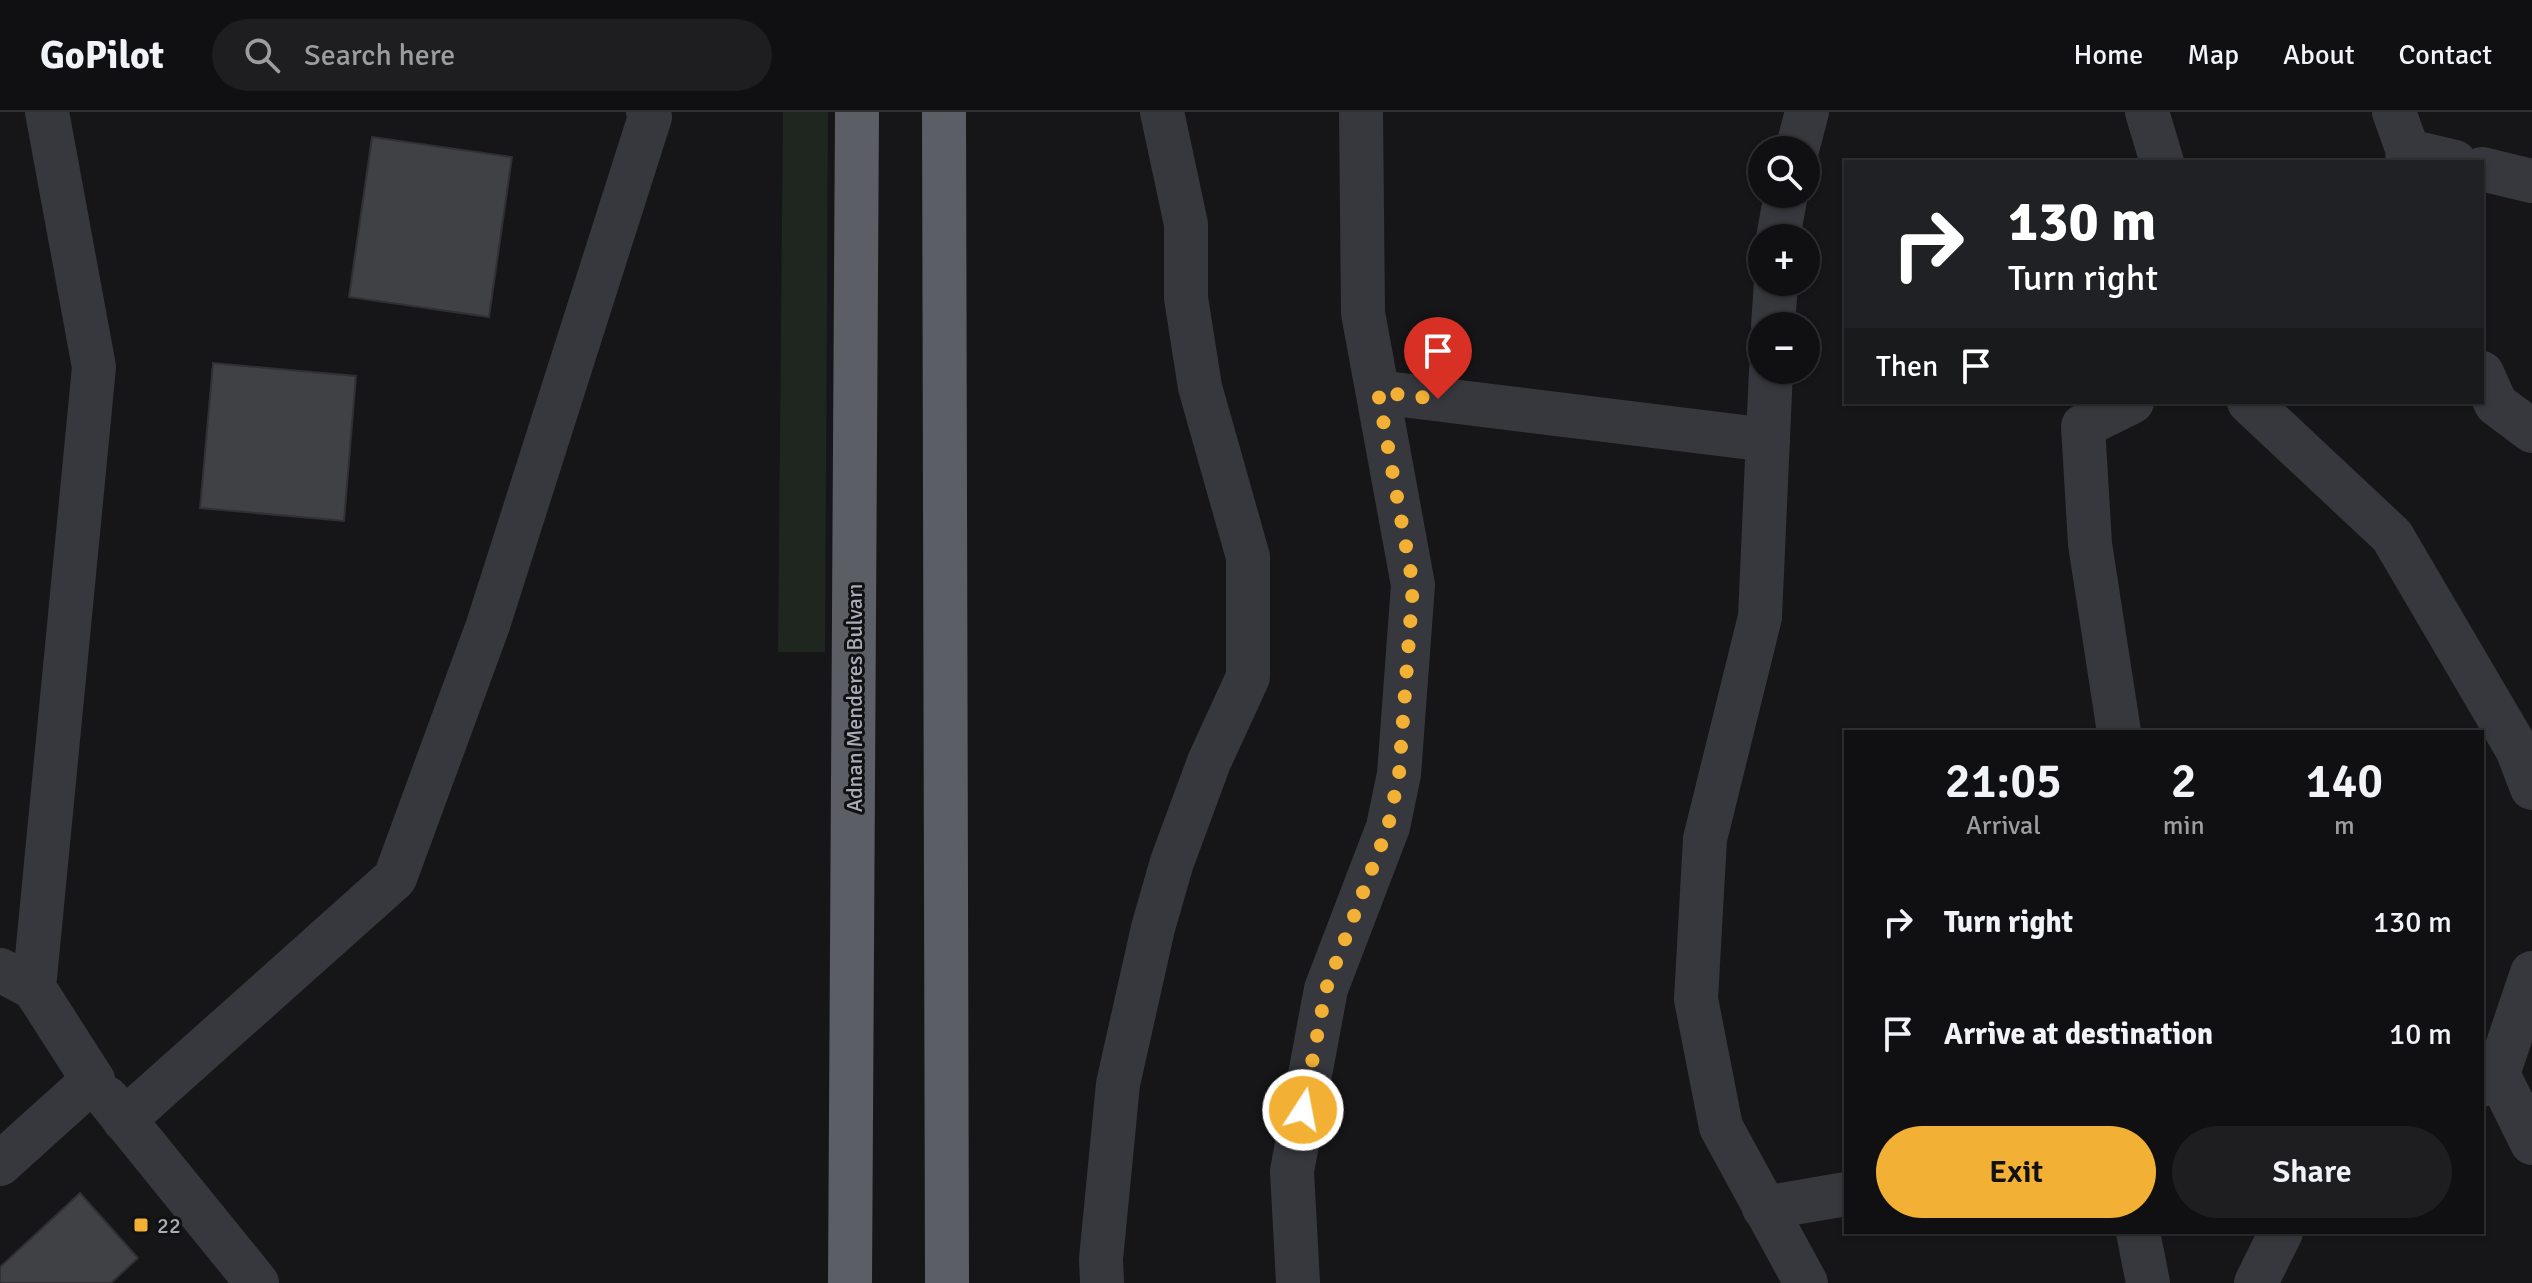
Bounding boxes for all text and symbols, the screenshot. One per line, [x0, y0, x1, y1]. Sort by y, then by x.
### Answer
search box [212, 19, 772, 91]
text: GoPilot [40, 32, 164, 79]
icon: search [240, 33, 284, 77]
text: Search here [304, 37, 455, 74]
text: Home [2074, 38, 2143, 72]
text: Map [2187, 38, 2239, 72]
text: About [2283, 38, 2355, 72]
text: Contact [2399, 38, 2492, 72]
map controls [1748, 136, 1820, 384]
button: search [1748, 136, 1820, 208]
text: 130 m [2008, 187, 2156, 256]
icon: right [1876, 192, 1980, 296]
button: + [1748, 224, 1820, 296]
text: Turn right [2008, 256, 2158, 301]
button: − [1748, 312, 1820, 384]
pin [1404, 317, 1472, 399]
icon: arrive [1416, 329, 1460, 373]
icon: arrive [1954, 344, 1998, 388]
text: Then [1876, 348, 1938, 385]
street label: Adnan Menderes Bulvarı [841, 584, 868, 812]
text: 21:05 [1945, 752, 2062, 811]
text: 2 [2171, 752, 2197, 811]
text: 140 [2305, 752, 2383, 811]
text: Arrival [1966, 810, 2041, 842]
text: min [2163, 810, 2205, 842]
text: m [2334, 810, 2355, 842]
icon: right [1876, 900, 1920, 944]
text: Turn right [1944, 904, 2073, 941]
text: 130 m [2373, 904, 2452, 941]
icon: arrive [1876, 1012, 1920, 1056]
text: Arrive at destination [1944, 1016, 2213, 1053]
text: 10 m [2389, 1016, 2452, 1053]
position arrow [1261, 1068, 1345, 1152]
button: Exit [1876, 1126, 2156, 1218]
button: Share [2172, 1126, 2452, 1218]
place label: 22 [157, 1212, 181, 1239]
marker: 22 [132, 1216, 150, 1234]

